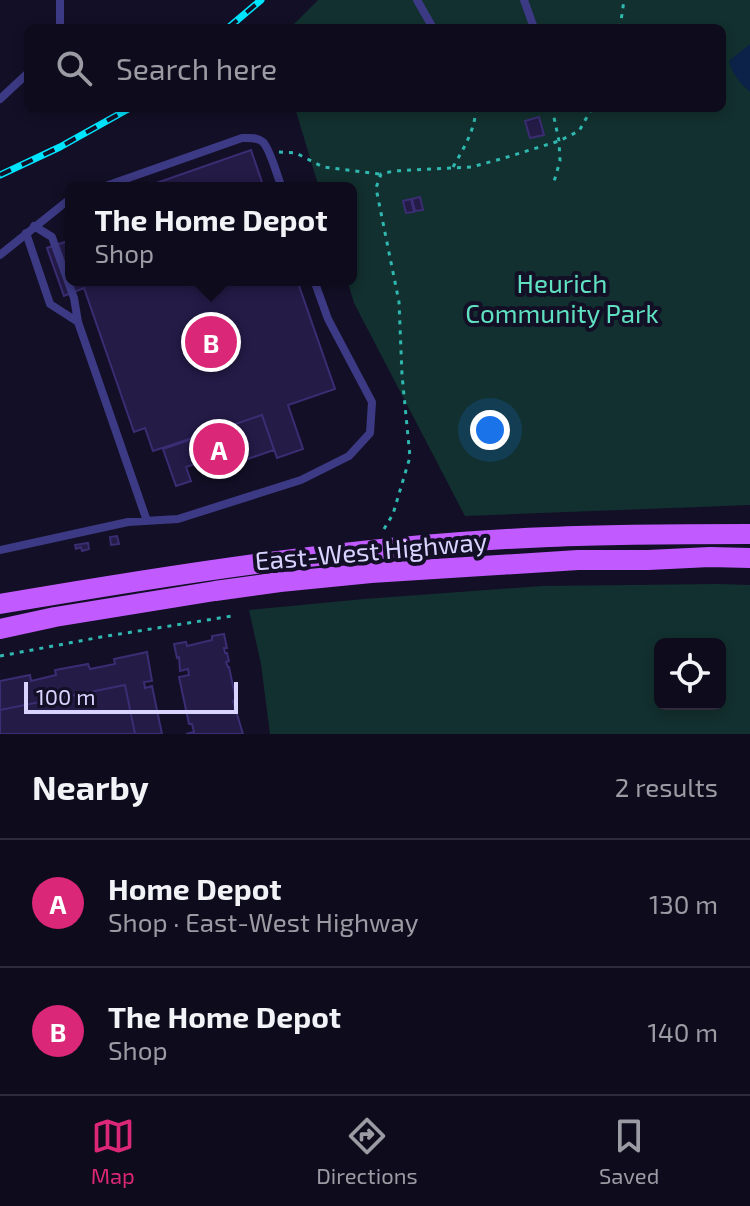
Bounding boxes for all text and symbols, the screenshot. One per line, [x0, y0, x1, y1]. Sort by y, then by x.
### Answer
search box [24, 24, 726, 112]
icon: search [52, 46, 96, 90]
text: Search here [116, 50, 277, 86]
popup [65, 182, 357, 286]
text: The Home Depot [94, 201, 328, 237]
text: Shop [94, 237, 154, 268]
park label: Heurich Community Park [465, 267, 659, 328]
pin: B [185, 312, 237, 372]
your location [470, 410, 510, 450]
pin: A [193, 419, 245, 479]
street label: East-West Highway [254, 524, 489, 576]
map controls [654, 638, 726, 710]
button: locate [654, 638, 726, 710]
scale bar [24, 678, 238, 714]
text: 100 m [36, 683, 95, 709]
text: Nearby [32, 766, 149, 807]
text: 2 results [615, 771, 718, 802]
text: Home Depot [108, 870, 282, 906]
text: A [50, 888, 66, 919]
text: 130 m [649, 888, 718, 919]
text: Shop · East-West Highway [108, 906, 418, 937]
text: The Home Depot [108, 998, 341, 1034]
text: B [50, 1016, 66, 1047]
text: 140 m [647, 1016, 718, 1047]
text: Shop [108, 1034, 168, 1065]
tab: Map [91, 1114, 135, 1188]
tab: Directions [316, 1114, 418, 1188]
tab: Saved [599, 1114, 659, 1188]

